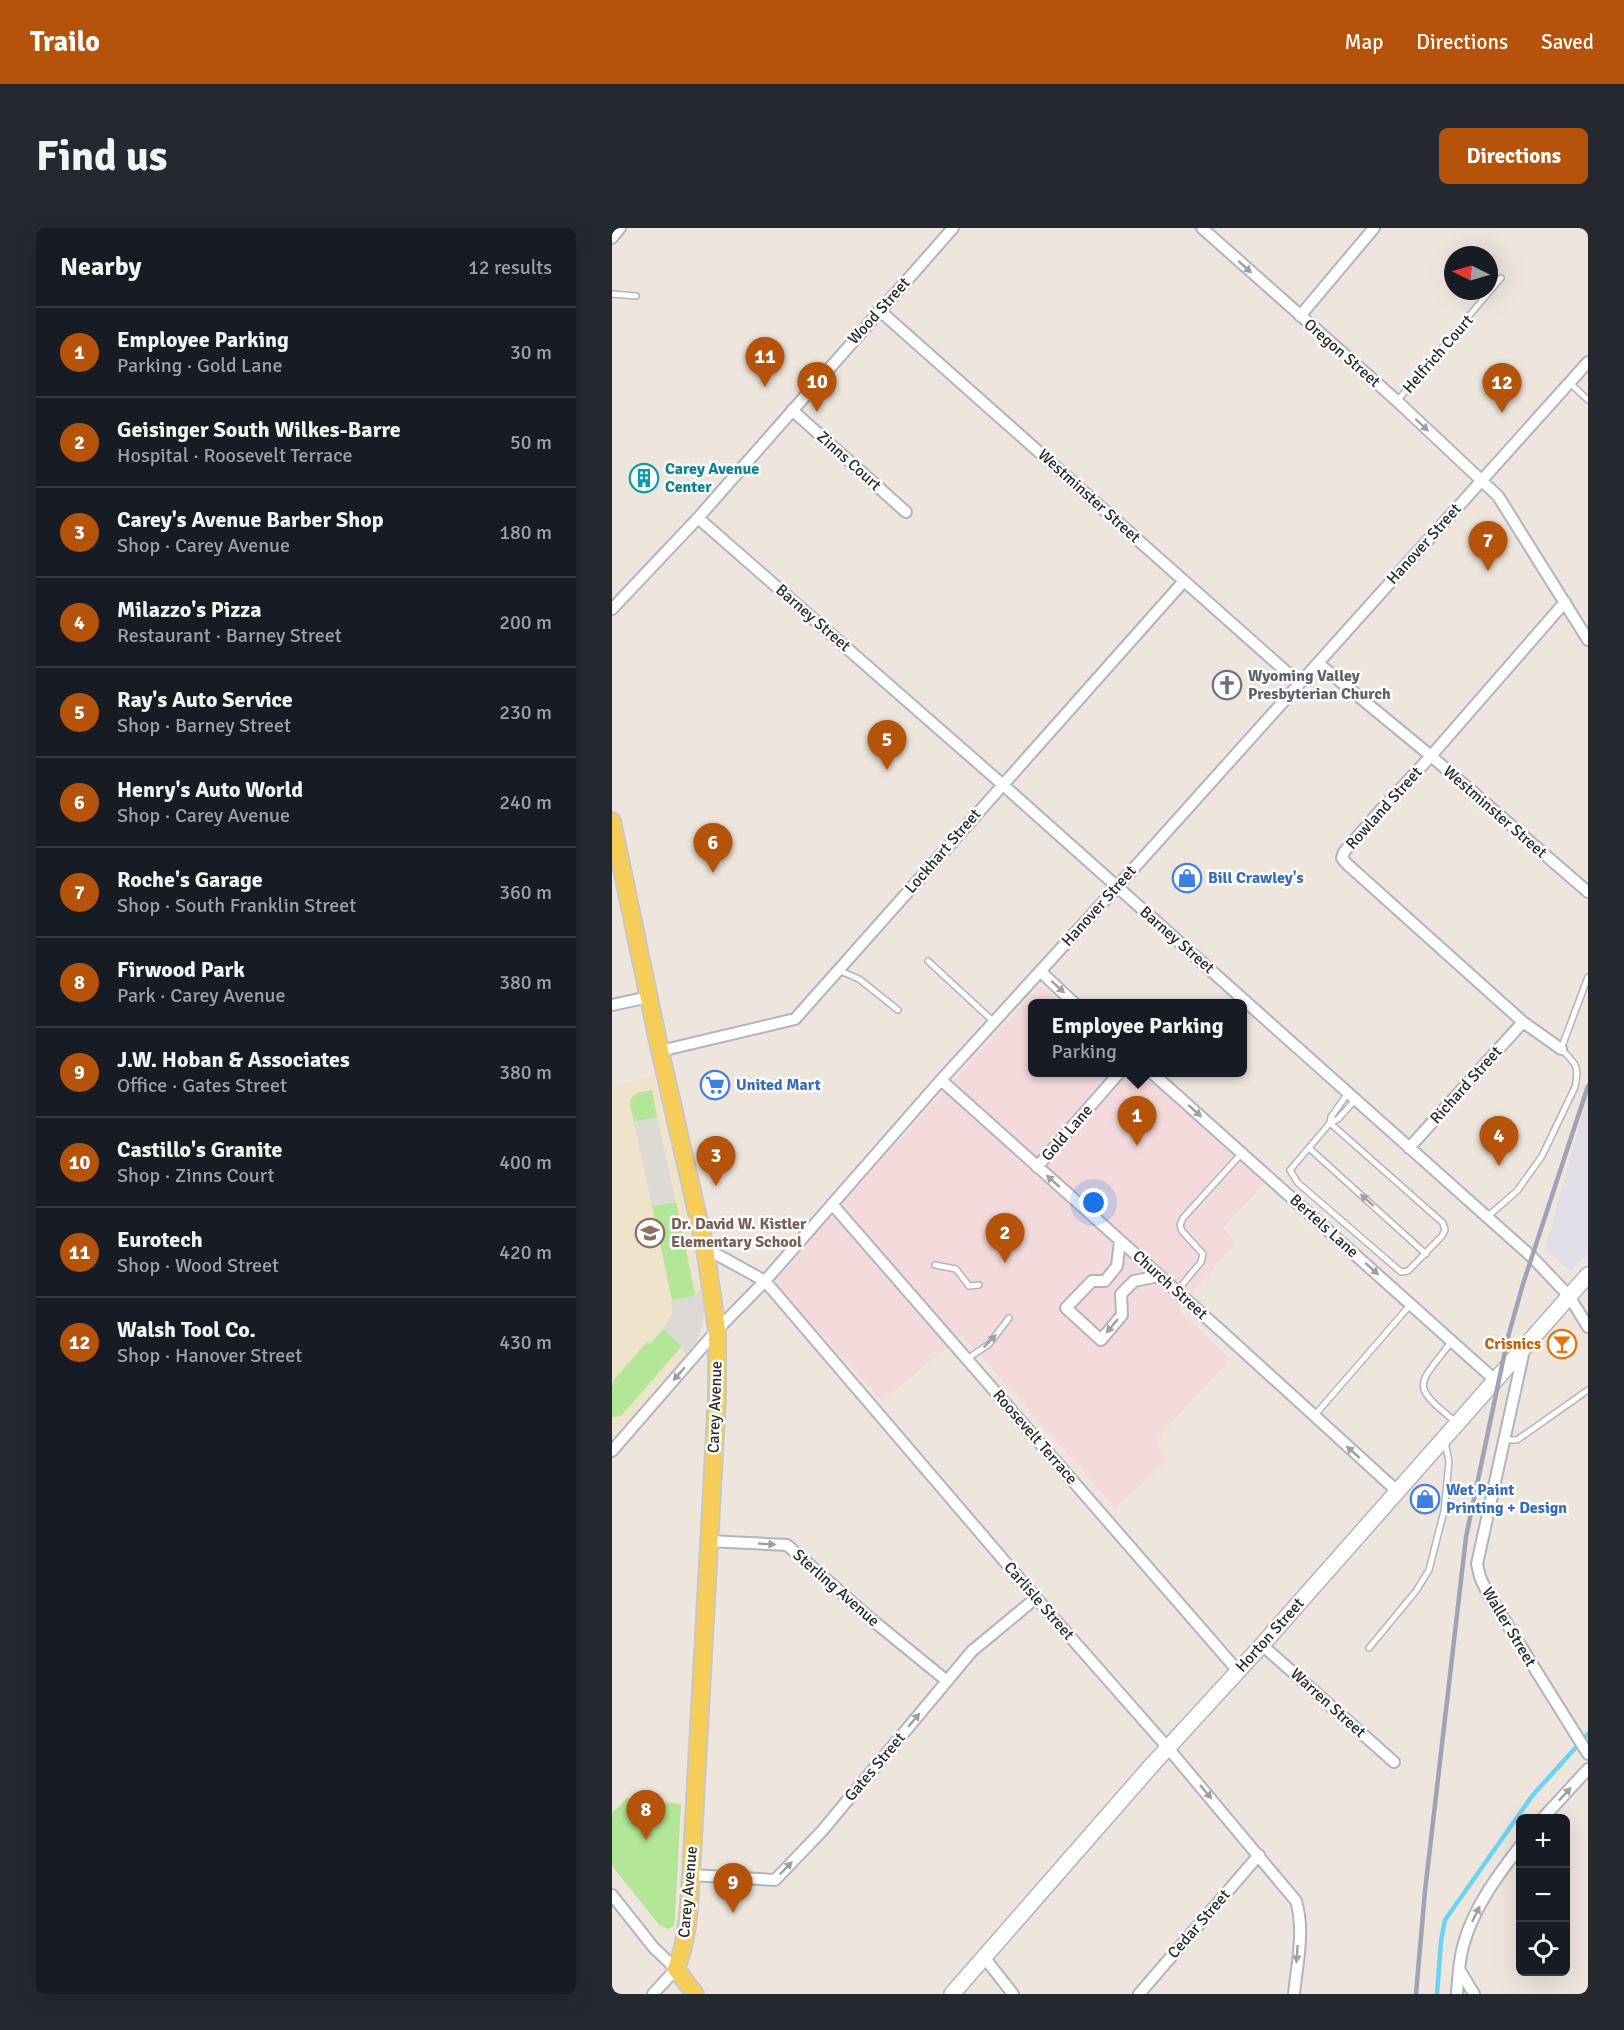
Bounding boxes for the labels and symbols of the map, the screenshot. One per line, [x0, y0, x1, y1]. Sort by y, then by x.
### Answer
north arrow [1444, 246, 1498, 300]
one-way arrow [1238, 260, 1253, 274]
street label: Wood Street [844, 273, 915, 349]
street label: Helfrich Court [1398, 310, 1478, 397]
street label: Oregon Street [1300, 314, 1385, 392]
pin: 11 [746, 338, 784, 387]
pin: 10 [798, 362, 836, 412]
pin: 12 [1482, 364, 1522, 413]
one-way arrow [1415, 417, 1429, 431]
street label: Zinns Court [813, 427, 886, 495]
street label: Westminster Street [1034, 445, 1145, 548]
place label: Carey Avenue Center [665, 459, 759, 497]
building icon: Carey Avenue Center [628, 462, 660, 494]
street label: Hanover Street [1382, 499, 1466, 589]
pin: 7 [1468, 522, 1508, 571]
street label: Barney Street [771, 580, 855, 656]
place label: Wyoming Valley Presbyterian Church [1248, 666, 1391, 704]
church icon: Wyoming Valley Presbyterian Church [1211, 669, 1243, 701]
pin: 5 [868, 720, 906, 770]
street label: Westminster Street [1439, 761, 1551, 863]
street label: Rowland Street [1342, 762, 1427, 853]
street label: Lockhart Street [901, 804, 985, 897]
pin: 6 [694, 824, 732, 873]
street label: Hanover Street [1057, 861, 1141, 951]
shop icon: Bill Crawley's [1171, 862, 1203, 894]
place label: Bill Crawley's [1208, 868, 1304, 888]
street label: Barney Street [1135, 902, 1219, 978]
one-way arrow [1050, 980, 1065, 994]
street label: Richard Street [1426, 1042, 1506, 1128]
supermarket icon: United Mart [699, 1069, 731, 1101]
place label: United Mart [736, 1075, 821, 1095]
pin: 1 [1118, 1096, 1156, 1146]
street label: Gold Lane [1037, 1101, 1097, 1165]
one-way arrow [1187, 1104, 1202, 1117]
pin: 4 [1480, 1116, 1518, 1166]
pin: 3 [696, 1136, 736, 1186]
one-way arrow [1045, 1174, 1060, 1188]
your location [1079, 1188, 1108, 1217]
street label: Bertels Lane [1285, 1190, 1363, 1262]
one-way arrow [1359, 1193, 1374, 1207]
place label: Dr. David W. Kistler Elementary School [671, 1214, 807, 1252]
pin: 2 [986, 1214, 1024, 1263]
school or university icon: Dr. David W. Kistler Elementary School [634, 1217, 666, 1249]
street label: Church Street [1128, 1246, 1212, 1324]
one-way arrow [1364, 1262, 1379, 1275]
one-way arrow [1106, 1318, 1119, 1334]
bar icon: Crisnics [1546, 1328, 1578, 1360]
one-way arrow [983, 1334, 997, 1348]
place label: Crisnics [1484, 1334, 1541, 1354]
street label: Carey Avenue [703, 1361, 727, 1453]
one-way arrow [673, 1366, 686, 1381]
street label: Roosevelt Terrace [988, 1385, 1082, 1489]
one-way arrow [1346, 1445, 1361, 1459]
place label: Wet Paint Printing + Design [1446, 1480, 1567, 1518]
shop icon: Wet Paint Printing + Design [1409, 1483, 1441, 1515]
one-way arrow [757, 1539, 776, 1548]
street label: Sterling Avenue [789, 1545, 883, 1631]
street label: Carlisle Street [1000, 1558, 1079, 1645]
street label: Waller Street [1477, 1584, 1541, 1671]
street label: Horton Street [1231, 1593, 1309, 1676]
street label: Warren Street [1286, 1664, 1370, 1742]
one-way arrow [907, 1713, 920, 1728]
street label: Gates Street [840, 1728, 910, 1806]
one-way arrow [1199, 1784, 1212, 1799]
one-way arrow [1558, 1787, 1572, 1801]
pin: 8 [627, 1790, 666, 1840]
street label: Carey Avenue [674, 1845, 702, 1939]
one-way arrow [779, 1861, 793, 1875]
pin: 9 [714, 1864, 752, 1913]
street label: Cedar Street [1163, 1885, 1235, 1963]
one-way arrow [1471, 1905, 1481, 1922]
one-way arrow [1293, 1945, 1302, 1964]

